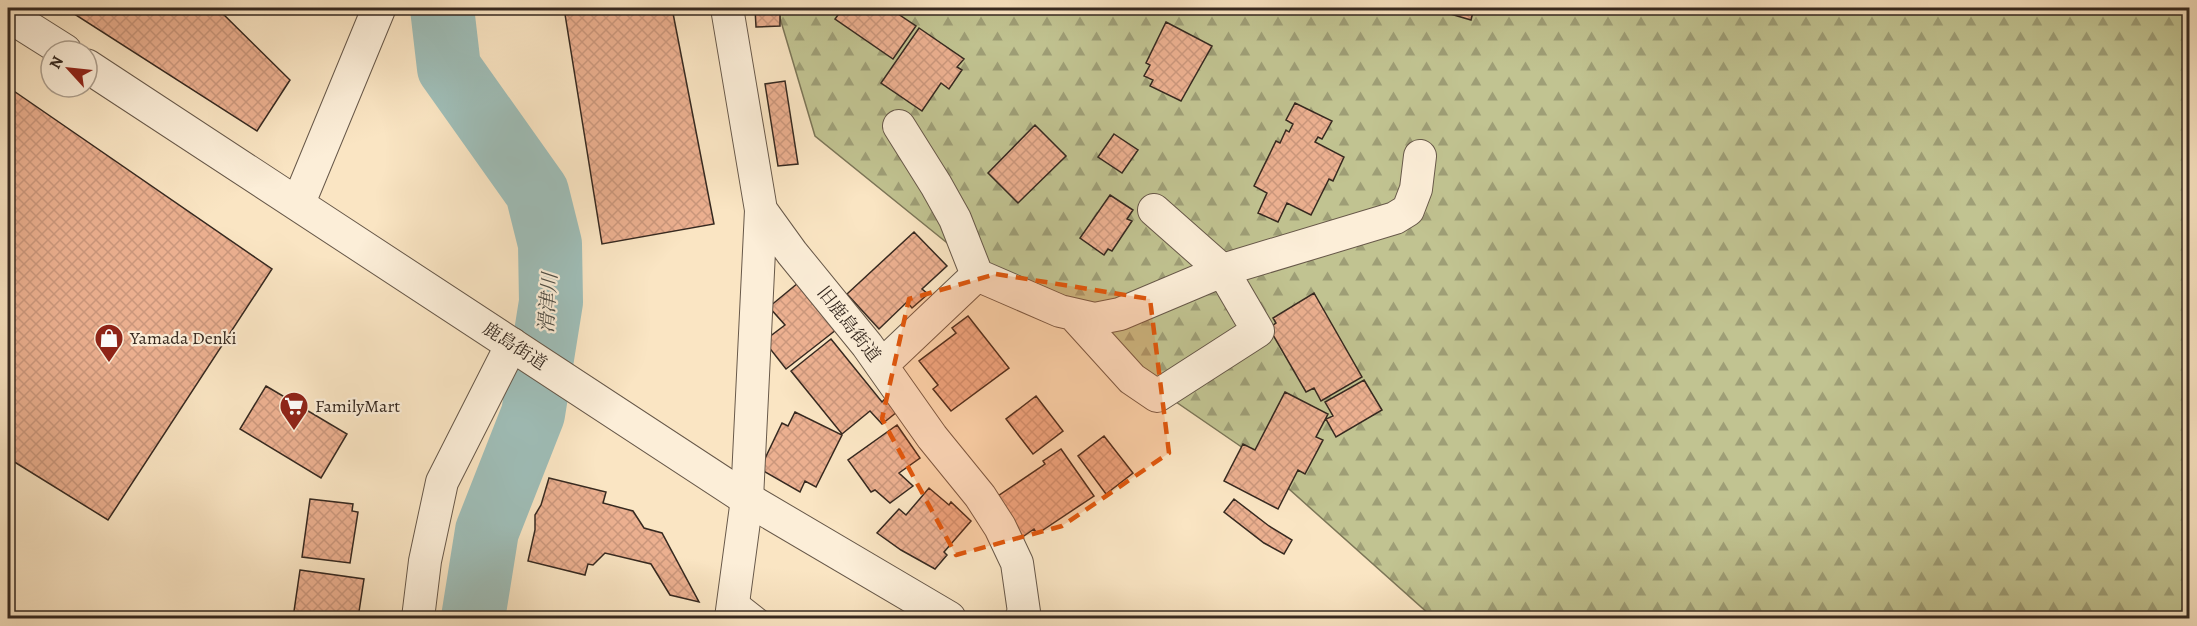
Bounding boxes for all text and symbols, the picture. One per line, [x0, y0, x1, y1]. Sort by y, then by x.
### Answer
north arrow [39, 39, 99, 99]
text: N [44, 52, 69, 73]
water label: 滑津川 [532, 270, 564, 334]
street label: 旧鹿島街道 [812, 281, 886, 367]
street label: 鹿島街道 [478, 316, 552, 376]
shop icon: Yamada Denki [93, 322, 125, 364]
place label: Yamada Denki [129, 326, 237, 350]
supermarket icon: FamilyMart [278, 390, 310, 432]
place label: FamilyMart [315, 394, 400, 418]

